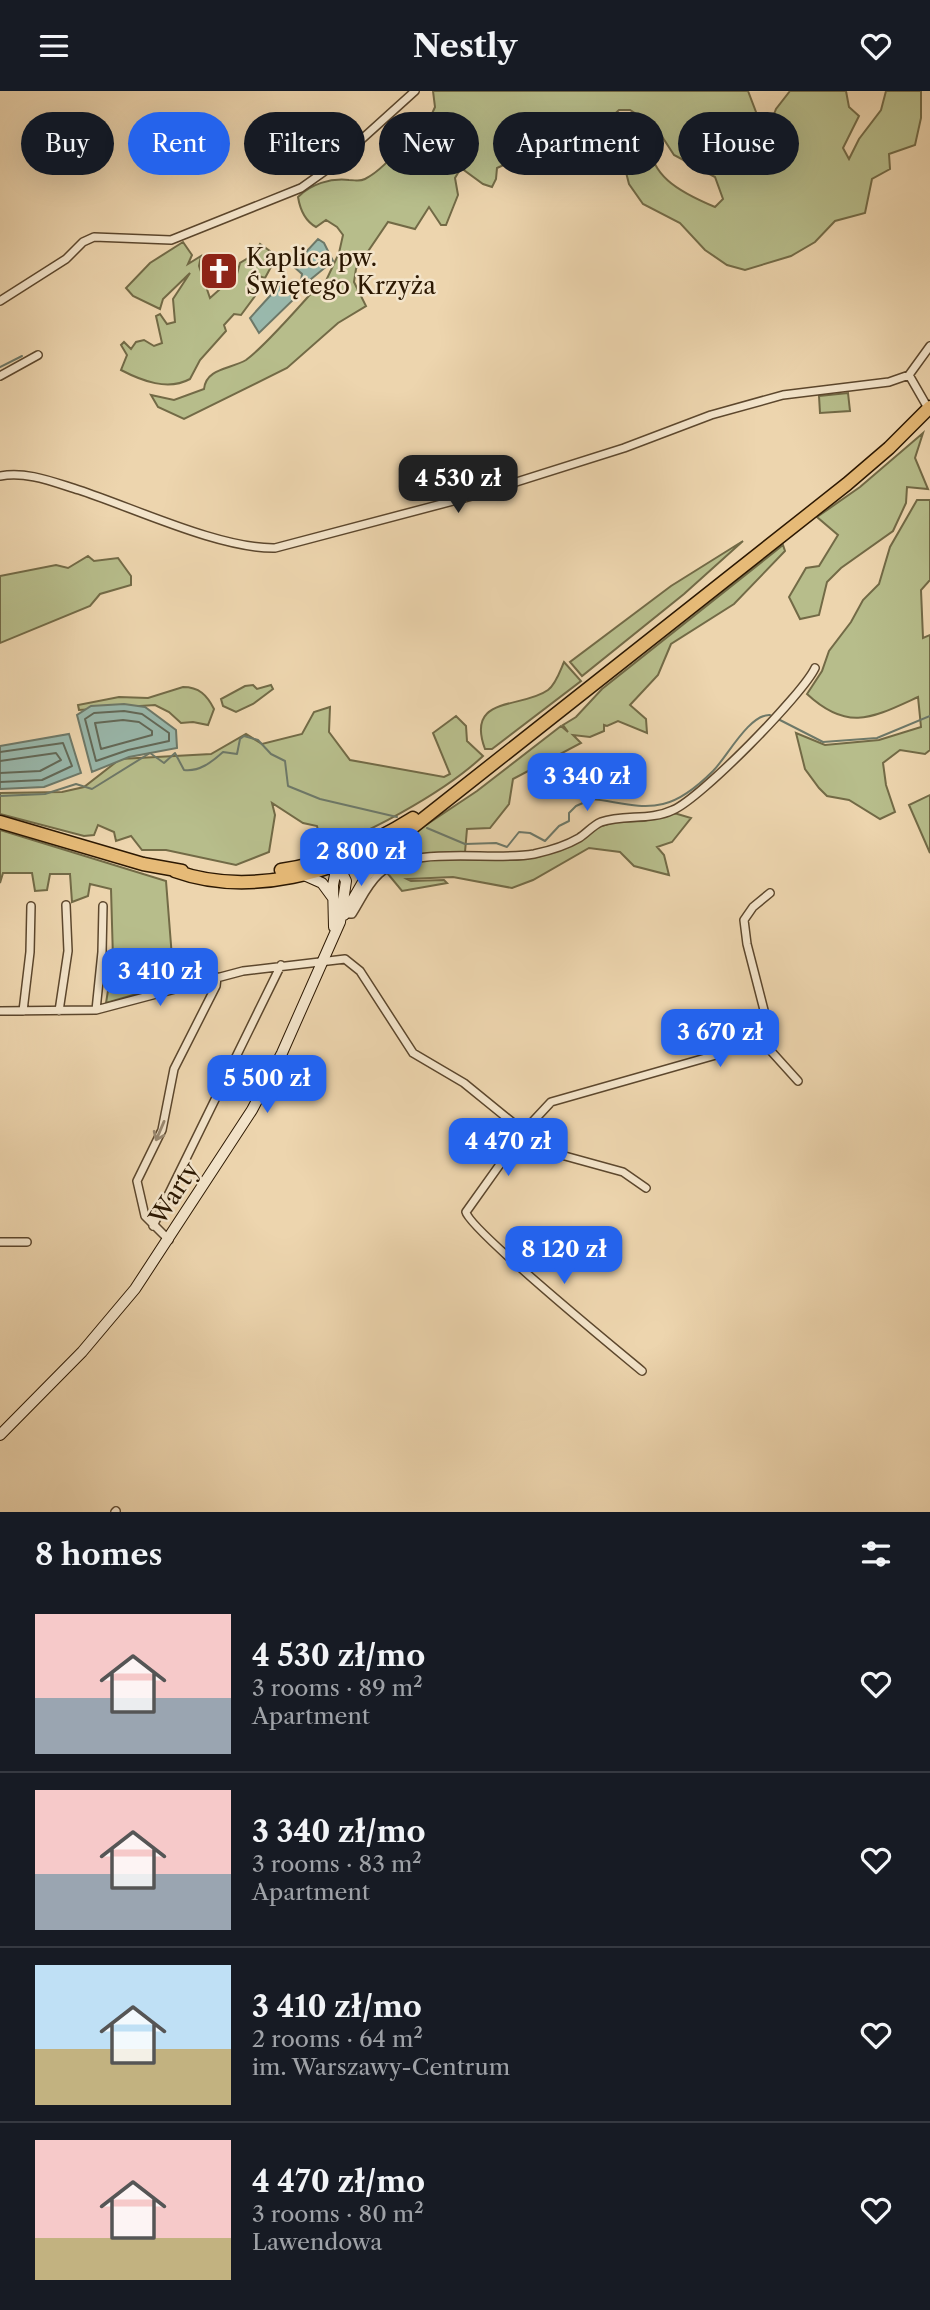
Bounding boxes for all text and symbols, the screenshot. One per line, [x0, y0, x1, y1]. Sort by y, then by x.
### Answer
text: Nestly [413, 26, 517, 65]
icon: menu [35, 27, 73, 65]
icon: heart [857, 27, 895, 65]
chip: Buy [21, 112, 114, 175]
chip: Rent [128, 112, 230, 175]
chip: Filters [244, 112, 365, 175]
chip: New [379, 112, 479, 175]
chip: Apartment [493, 112, 664, 175]
chip: House [678, 112, 799, 175]
place label: Kaplica pw. Świętego Krzyża [246, 243, 436, 300]
church icon: Kaplica pw. Świętego Krzyża [198, 250, 240, 292]
pin: 4 530 zł [386, 455, 530, 515]
text: 4 530 zł [415, 464, 501, 492]
pin: 3 340 zł [515, 753, 659, 813]
text: 3 340 zł [544, 762, 631, 790]
pin: 2 800 zł [289, 829, 433, 888]
text: 2 800 zł [316, 837, 406, 865]
pin: 3 410 zł [88, 949, 232, 1008]
text: 3 410 zł [118, 957, 202, 985]
pin: 3 670 zł [648, 1009, 792, 1069]
text: 3 670 zł [677, 1018, 763, 1046]
pin: 5 500 zł [195, 1055, 339, 1115]
text: 5 500 zł [223, 1064, 311, 1092]
pin: 4 470 zł [436, 1119, 580, 1178]
one-way arrow [153, 1120, 166, 1142]
text: 4 470 zł [465, 1127, 551, 1155]
street label: Warty [143, 1156, 205, 1231]
pin: 8 120 zł [492, 1227, 636, 1286]
text: 8 120 zł [521, 1235, 607, 1263]
icon: filters [857, 1535, 895, 1573]
text: 8 homes [35, 1536, 162, 1573]
text: 4 530 zł/mo [252, 1637, 425, 1674]
icon: home [91, 1642, 175, 1726]
icon: heart [857, 1665, 895, 1703]
text: 3 rooms · 89 m² [252, 1674, 423, 1702]
text: Apartment [252, 1702, 370, 1730]
text: 3 340 zł/mo [252, 1813, 426, 1850]
icon: home [91, 1818, 175, 1902]
icon: heart [857, 1841, 895, 1879]
text: 3 rooms · 83 m² [252, 1850, 422, 1878]
text: Apartment [252, 1878, 370, 1906]
text: 3 410 zł/mo [252, 1988, 422, 2025]
icon: home [91, 1993, 175, 2077]
icon: heart [857, 2016, 895, 2054]
text: 2 rooms · 64 m² [252, 2025, 423, 2053]
text: im. Warszawy-Centrum [252, 2053, 510, 2081]
text: 4 470 zł/mo [252, 2163, 425, 2200]
icon: home [91, 2168, 175, 2252]
icon: heart [857, 2191, 895, 2229]
text: 3 rooms · 80 m² [252, 2200, 424, 2228]
text: Lawendowa [252, 2228, 382, 2256]

